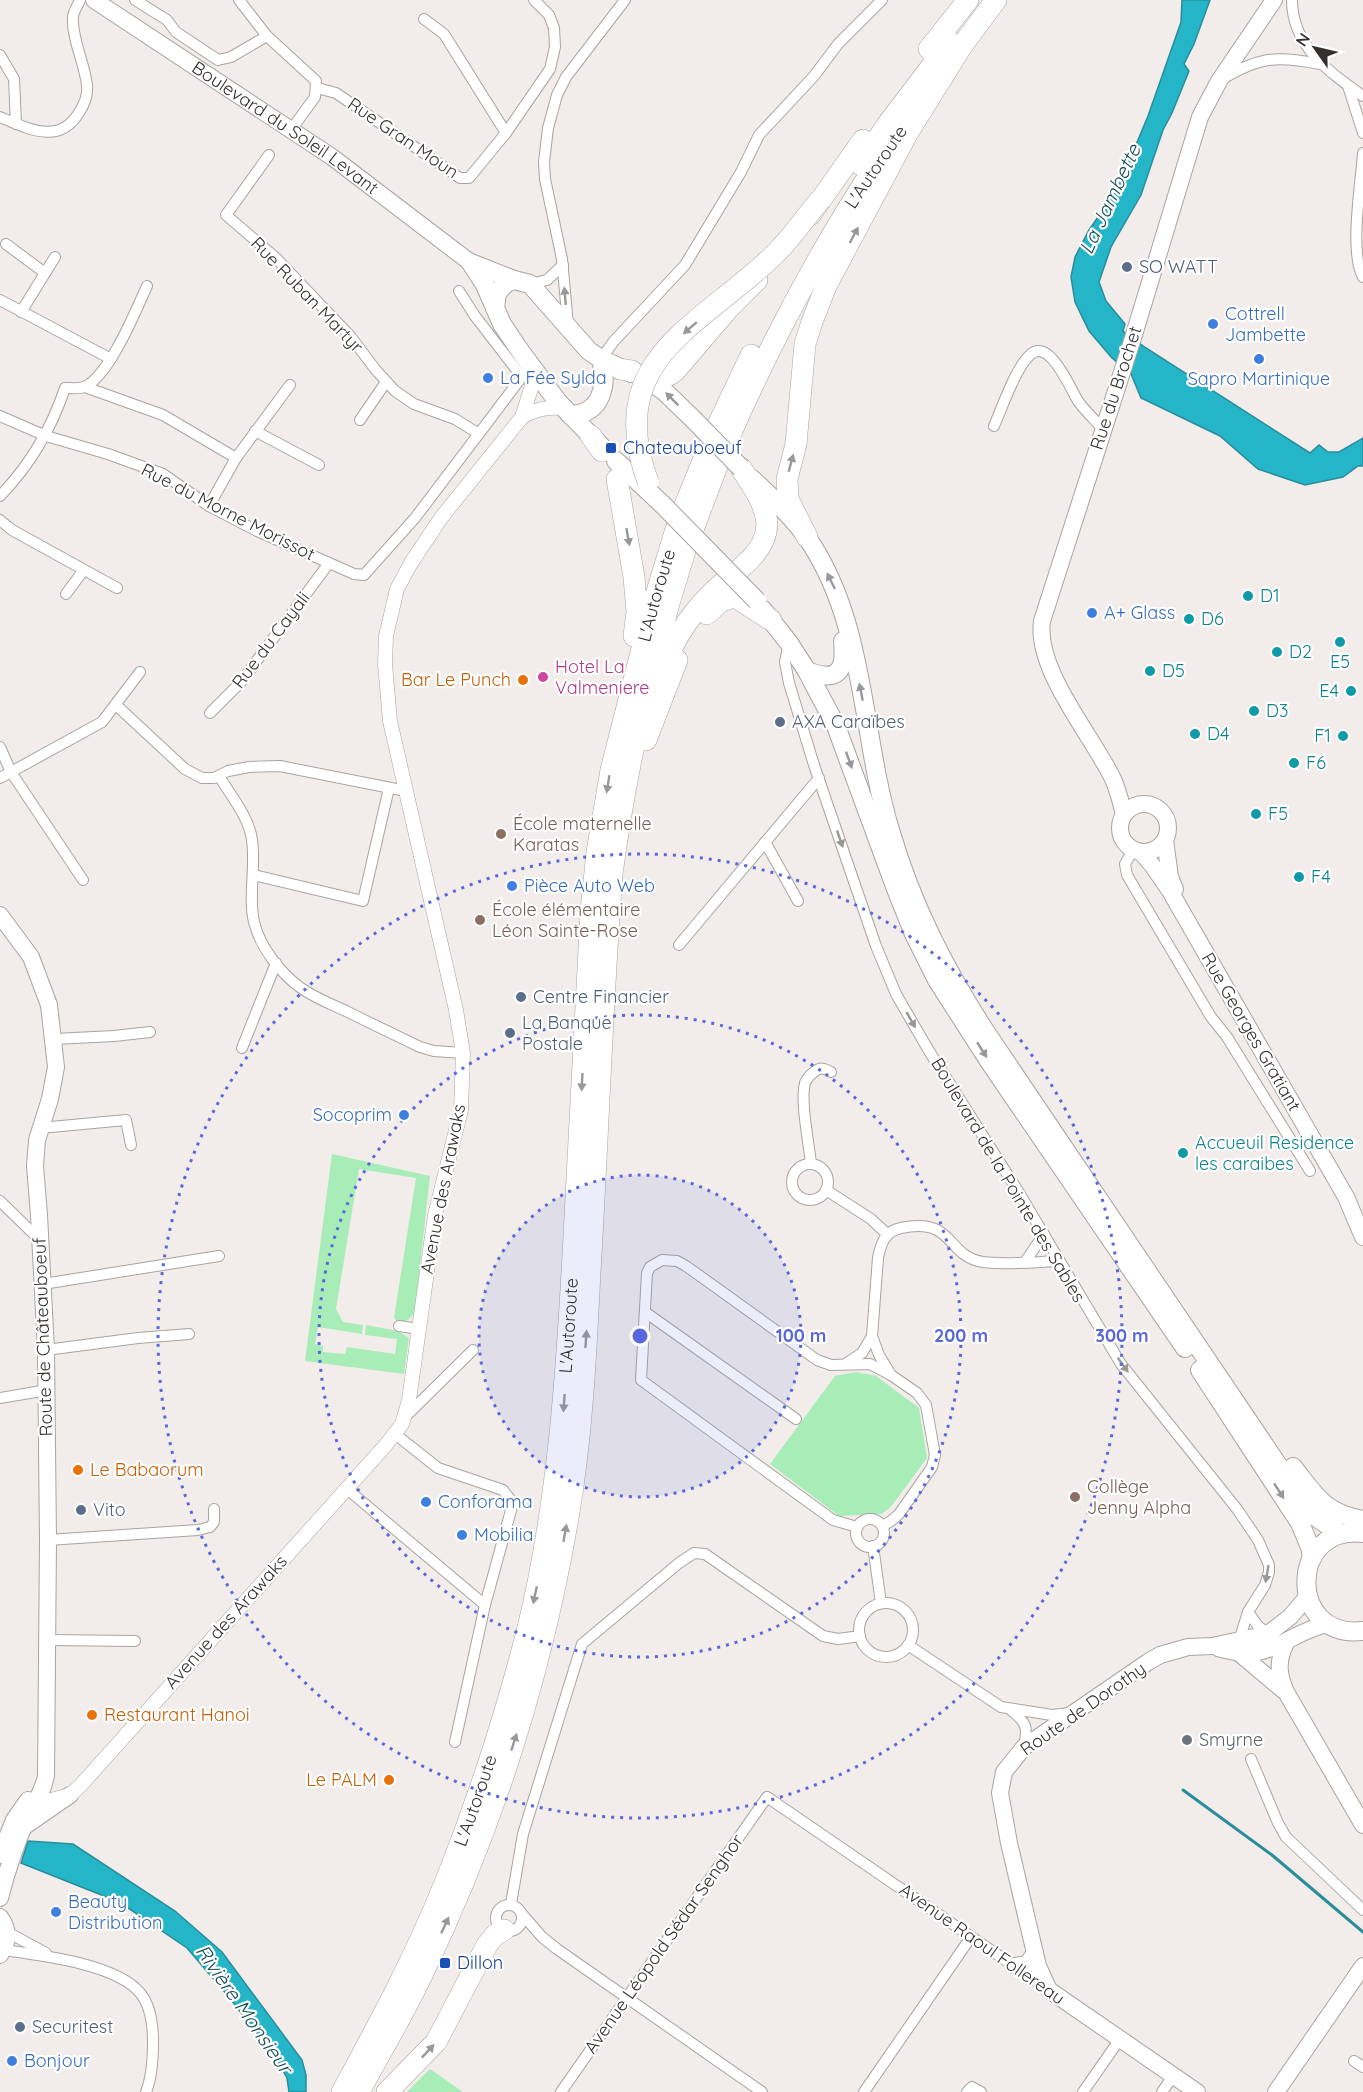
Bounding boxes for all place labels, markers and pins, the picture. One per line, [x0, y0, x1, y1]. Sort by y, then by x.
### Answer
place label: SO WATT [1139, 255, 1218, 278]
marker: SO WATT [1120, 260, 1134, 274]
place label: Cottrell Jambette [1225, 302, 1306, 346]
marker: Cottrell Jambette [1206, 317, 1220, 331]
marker: Sapro Martinique [1252, 352, 1266, 366]
place label: La Fée Sylda [500, 366, 607, 389]
place label: Sapro Martinique [1188, 367, 1330, 390]
marker: La Fée Sylda [481, 371, 495, 385]
place label: Chateauboeuf [623, 436, 742, 459]
marker: Chateauboeuf [604, 441, 618, 455]
place label: D1 [1260, 584, 1280, 607]
marker: D1 [1241, 589, 1255, 603]
place label: A+ Glass [1104, 601, 1175, 624]
marker: A+ Glass [1085, 606, 1099, 620]
place label: D6 [1201, 607, 1224, 630]
marker: D6 [1182, 612, 1196, 626]
marker: E5 [1333, 635, 1347, 649]
place label: D2 [1289, 640, 1312, 663]
marker: D2 [1270, 645, 1284, 659]
place label: E5 [1330, 650, 1350, 673]
place label: Hotel La Valmeniere [555, 655, 650, 699]
place label: D5 [1162, 659, 1185, 682]
marker: D5 [1143, 664, 1157, 678]
place label: Bar Le Punch [401, 668, 511, 691]
marker: Hotel La Valmeniere [536, 670, 550, 684]
marker: Bar Le Punch [516, 673, 530, 687]
place label: E4 [1319, 679, 1339, 702]
marker: E4 [1344, 684, 1358, 698]
place label: D3 [1266, 699, 1288, 722]
marker: D3 [1247, 704, 1261, 718]
place label: AXA Caraïbes [792, 710, 905, 733]
marker: AXA Caraïbes [773, 715, 787, 729]
place label: D4 [1207, 722, 1229, 745]
place label: F1 [1314, 724, 1331, 747]
marker: D4 [1188, 727, 1202, 741]
marker: F1 [1336, 729, 1350, 743]
place label: F6 [1306, 751, 1326, 774]
marker: F6 [1287, 756, 1301, 770]
place label: F5 [1268, 802, 1288, 825]
marker: F5 [1249, 807, 1263, 821]
place label: École maternelle Karatas [513, 812, 652, 856]
marker: École maternelle Karatas [494, 827, 508, 841]
place label: F4 [1311, 865, 1331, 888]
marker: F4 [1292, 870, 1306, 884]
place label: Pièce Auto Web [524, 874, 655, 897]
marker: Pièce Auto Web [505, 879, 519, 893]
place label: École élémentaire Léon Sainte-Rose [492, 898, 640, 942]
marker: École élémentaire Léon Sainte-Rose [473, 913, 487, 927]
place label: Centre Financier [533, 985, 669, 1008]
marker: Centre Financier [514, 990, 528, 1004]
place label: La Banque Postale [522, 1011, 612, 1055]
marker: La Banque Postale [503, 1026, 517, 1040]
place label: Socoprim [313, 1103, 392, 1126]
marker: Socoprim [397, 1108, 411, 1122]
place label: Accueuil Residence les caraibes [1195, 1131, 1354, 1175]
marker: Accueuil Residence les caraibes [1176, 1146, 1190, 1160]
centre of rings [630, 1326, 650, 1346]
place label: Le Babaorum [90, 1458, 204, 1481]
marker: Le Babaorum [71, 1463, 85, 1477]
place label: Collège Jenny Alpha [1087, 1475, 1191, 1519]
place label: Conforama [438, 1490, 533, 1513]
marker: Collège Jenny Alpha [1068, 1490, 1082, 1504]
marker: Conforama [419, 1495, 433, 1509]
place label: Vito [93, 1498, 126, 1521]
marker: Vito [74, 1503, 88, 1517]
place label: Mobilia [474, 1523, 533, 1546]
marker: Mobilia [455, 1528, 469, 1542]
place label: Restaurant Hanoi [104, 1703, 250, 1726]
marker: Restaurant Hanoi [85, 1708, 99, 1722]
place label: Smyrne [1199, 1728, 1263, 1751]
marker: Smyrne [1180, 1733, 1194, 1747]
place label: Le PALM [306, 1768, 377, 1791]
marker: Le PALM [382, 1773, 396, 1787]
place label: Beauty Distribution [68, 1890, 163, 1934]
marker: Beauty Distribution [49, 1905, 63, 1919]
place label: Dillon [457, 1951, 503, 1974]
marker: Dillon [438, 1956, 452, 1970]
place label: Securitest [32, 2015, 113, 2038]
marker: Securitest [13, 2020, 27, 2034]
place label: Bonjour [24, 2049, 90, 2072]
marker: Bonjour [5, 2054, 19, 2068]

